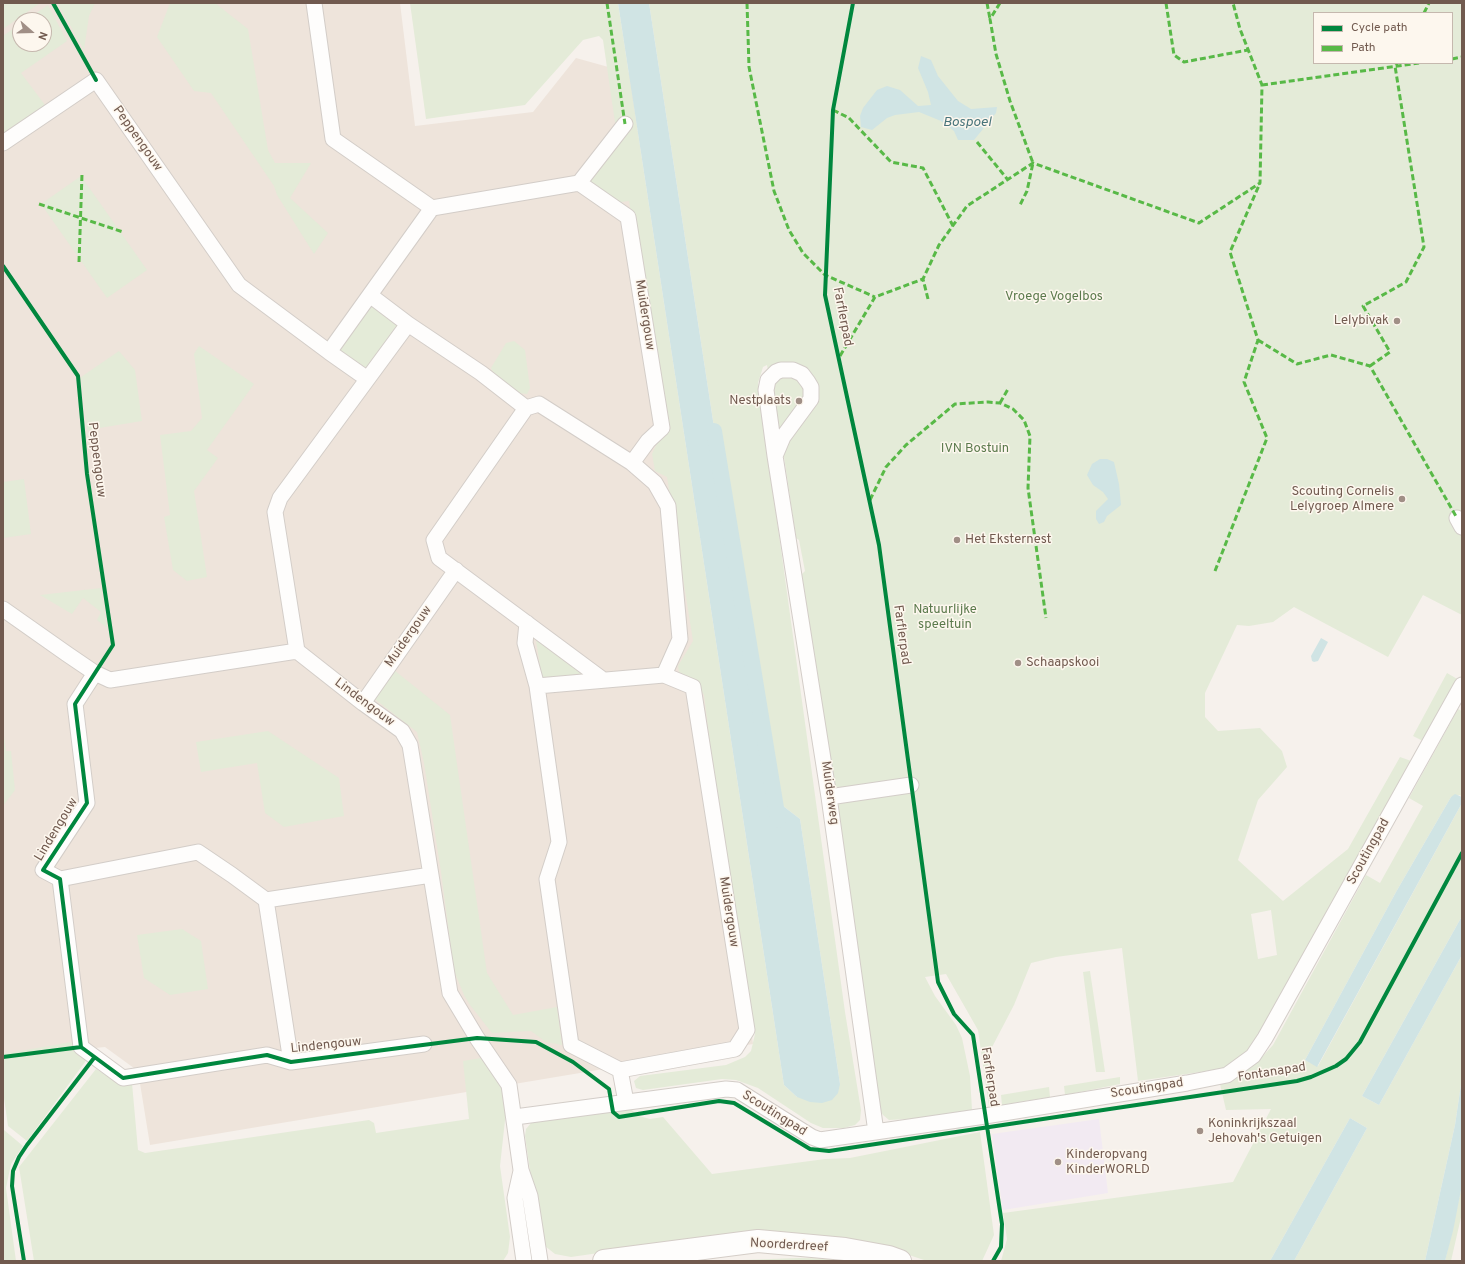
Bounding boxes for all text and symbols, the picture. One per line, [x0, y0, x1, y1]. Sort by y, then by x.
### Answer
north arrow [12, 12, 52, 52]
legend [1313, 12, 1453, 64]
text: Cycle path [1351, 20, 1408, 36]
text: N [34, 30, 50, 42]
text: Path [1351, 40, 1376, 56]
street label: Peppengouw [109, 103, 165, 175]
water label: Bospoel [943, 115, 991, 131]
street label: Muidergouw [631, 279, 657, 351]
street label: Farflerpad [829, 286, 855, 348]
park label: Vroege Vogelbos [1005, 289, 1103, 305]
place label: Lelybivak [1334, 313, 1389, 329]
marker: Lelybivak [1392, 316, 1402, 326]
place label: Nestplaats [729, 393, 791, 409]
marker: Nestplaats [794, 396, 804, 406]
street label: Peppengouw [84, 421, 108, 499]
park label: IVN Bostuin [941, 441, 1009, 457]
place label: Scouting Cornelis Lelygroep Almere [1290, 484, 1394, 515]
marker: Scouting Cornelis Lelygroep Almere [1397, 494, 1407, 504]
place label: Het Eksternest [965, 532, 1052, 548]
marker: Het Eksternest [952, 535, 962, 545]
park label: Natuurlijke speeltuin [913, 602, 977, 633]
street label: Muidergouw [382, 603, 436, 671]
street label: Farflerpad [889, 604, 913, 666]
place label: Schaapskooi [1026, 655, 1099, 671]
marker: Schaapskooi [1013, 658, 1023, 668]
street label: Lindengouw [331, 675, 397, 731]
street label: Muiderweg [817, 760, 841, 826]
street label: Lindengouw [32, 795, 82, 865]
street label: Scoutingpad [1344, 816, 1394, 888]
street label: Muidergouw [715, 876, 741, 948]
street label: Lindengouw [290, 1035, 362, 1057]
street label: Farflerpad [977, 1046, 1001, 1108]
street label: Fontanapad [1237, 1060, 1307, 1086]
street label: Scoutingpad [1109, 1076, 1185, 1102]
street label: Scoutingpad [739, 1088, 809, 1140]
place label: Koninkrijkszaal Jehovah's Getuigen [1208, 1116, 1322, 1147]
marker: Koninkrijkszaal Jehovah's Getuigen [1195, 1126, 1205, 1136]
place label: Kinderopvang KinderWORLD [1066, 1147, 1150, 1178]
marker: Kinderopvang KinderWORLD [1053, 1157, 1063, 1167]
street label: Noorderdreef [750, 1236, 828, 1256]

